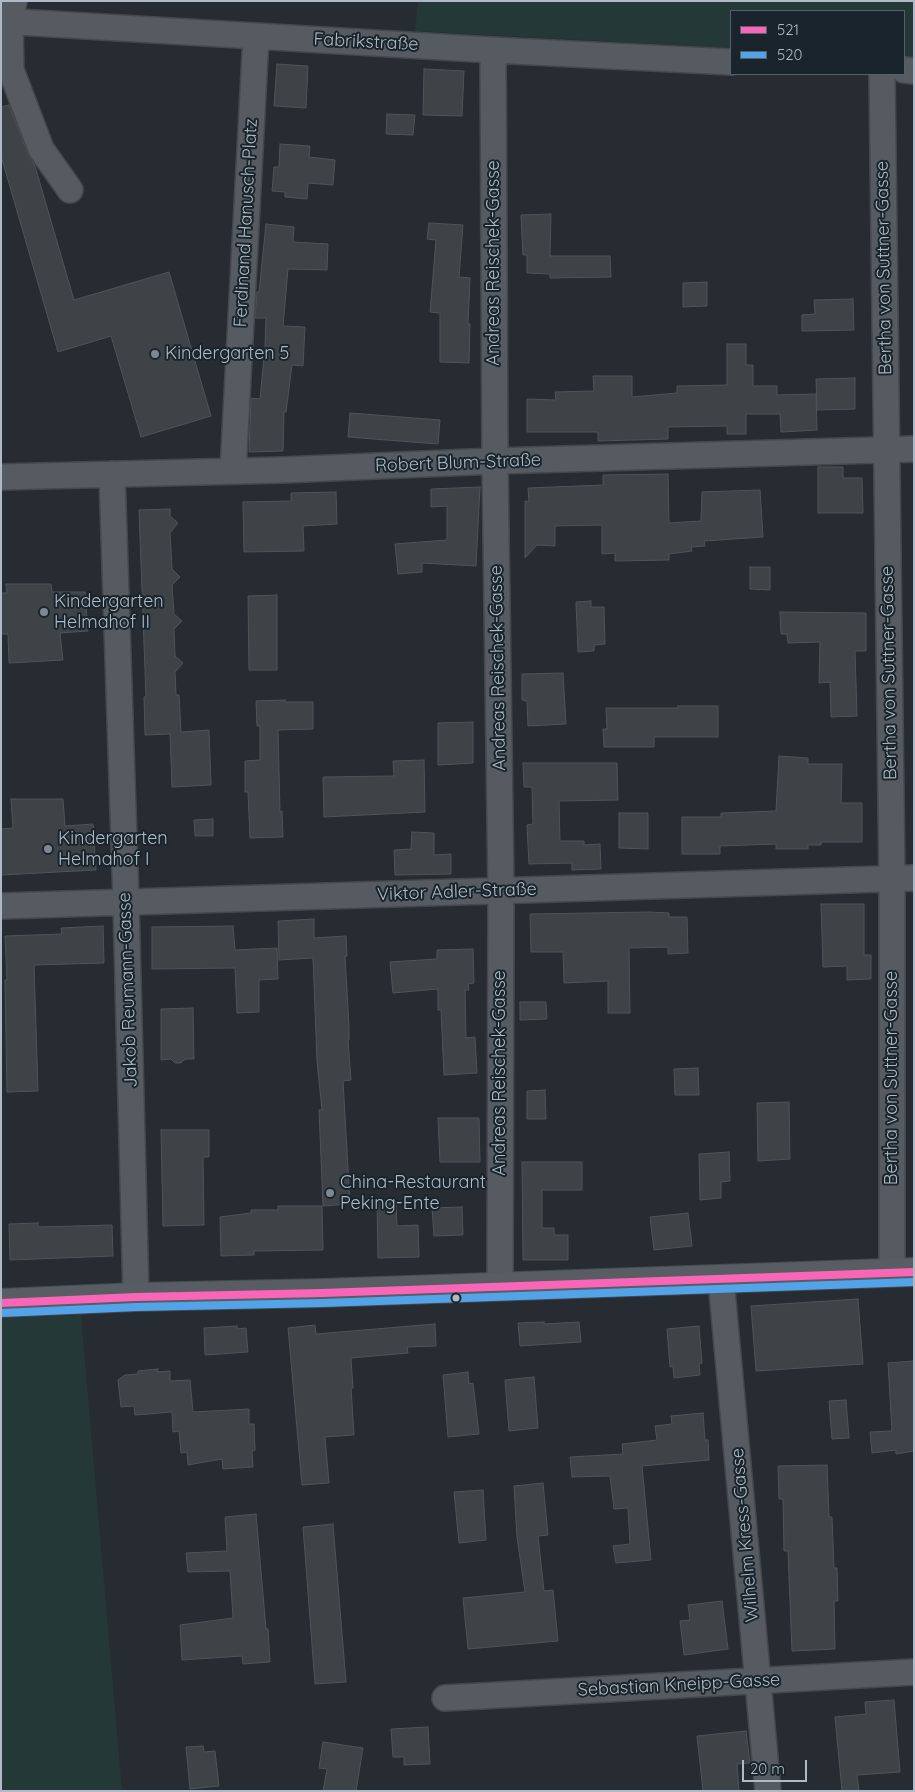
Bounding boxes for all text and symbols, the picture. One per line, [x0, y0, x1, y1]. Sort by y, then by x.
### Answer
legend [730, 10, 905, 75]
text: 521 [777, 20, 799, 39]
street label: Fabrikstraße [313, 28, 419, 56]
text: 520 [777, 45, 802, 64]
street label: Ferdinand Hanusch-Platz [230, 118, 262, 328]
street label: Andreas Reischek-Gasse [483, 160, 505, 366]
street label: Bertha von Suttner-Gasse [871, 161, 897, 375]
place label: Kindergarten 5 [165, 343, 289, 365]
marker: Kindergarten 5 [149, 348, 161, 360]
street label: Robert Blum-Straße [375, 449, 541, 477]
street label: Andreas Reischek-Gasse [485, 565, 511, 771]
street label: Bertha von Suttner-Gasse [876, 566, 902, 780]
place label: Kindergarten Helmahof II [54, 591, 164, 634]
marker: Kindergarten Helmahof II [38, 606, 50, 618]
place label: Kindergarten Helmahof I [58, 828, 168, 871]
marker: Kindergarten Helmahof I [42, 843, 54, 855]
street label: Viktor Adler-Straße [377, 878, 537, 906]
street label: Jakob Reumann-Gasse [114, 892, 142, 1088]
street label: Andreas Reischek-Gasse [489, 970, 511, 1176]
street label: Bertha von Suttner-Gasse [881, 971, 903, 1185]
place label: China-Restaurant Peking-Ente [340, 1172, 486, 1214]
marker: China-Restaurant Peking-Ente [324, 1187, 336, 1199]
unlabelled marker [451, 1293, 461, 1303]
street label: Wilhelm Kress-Gasse [727, 1447, 763, 1623]
street label: Sebastian Kneipp-Gasse [577, 1669, 781, 1701]
scale bar [745, 1750, 810, 1782]
text: 20 m [750, 1759, 785, 1778]

